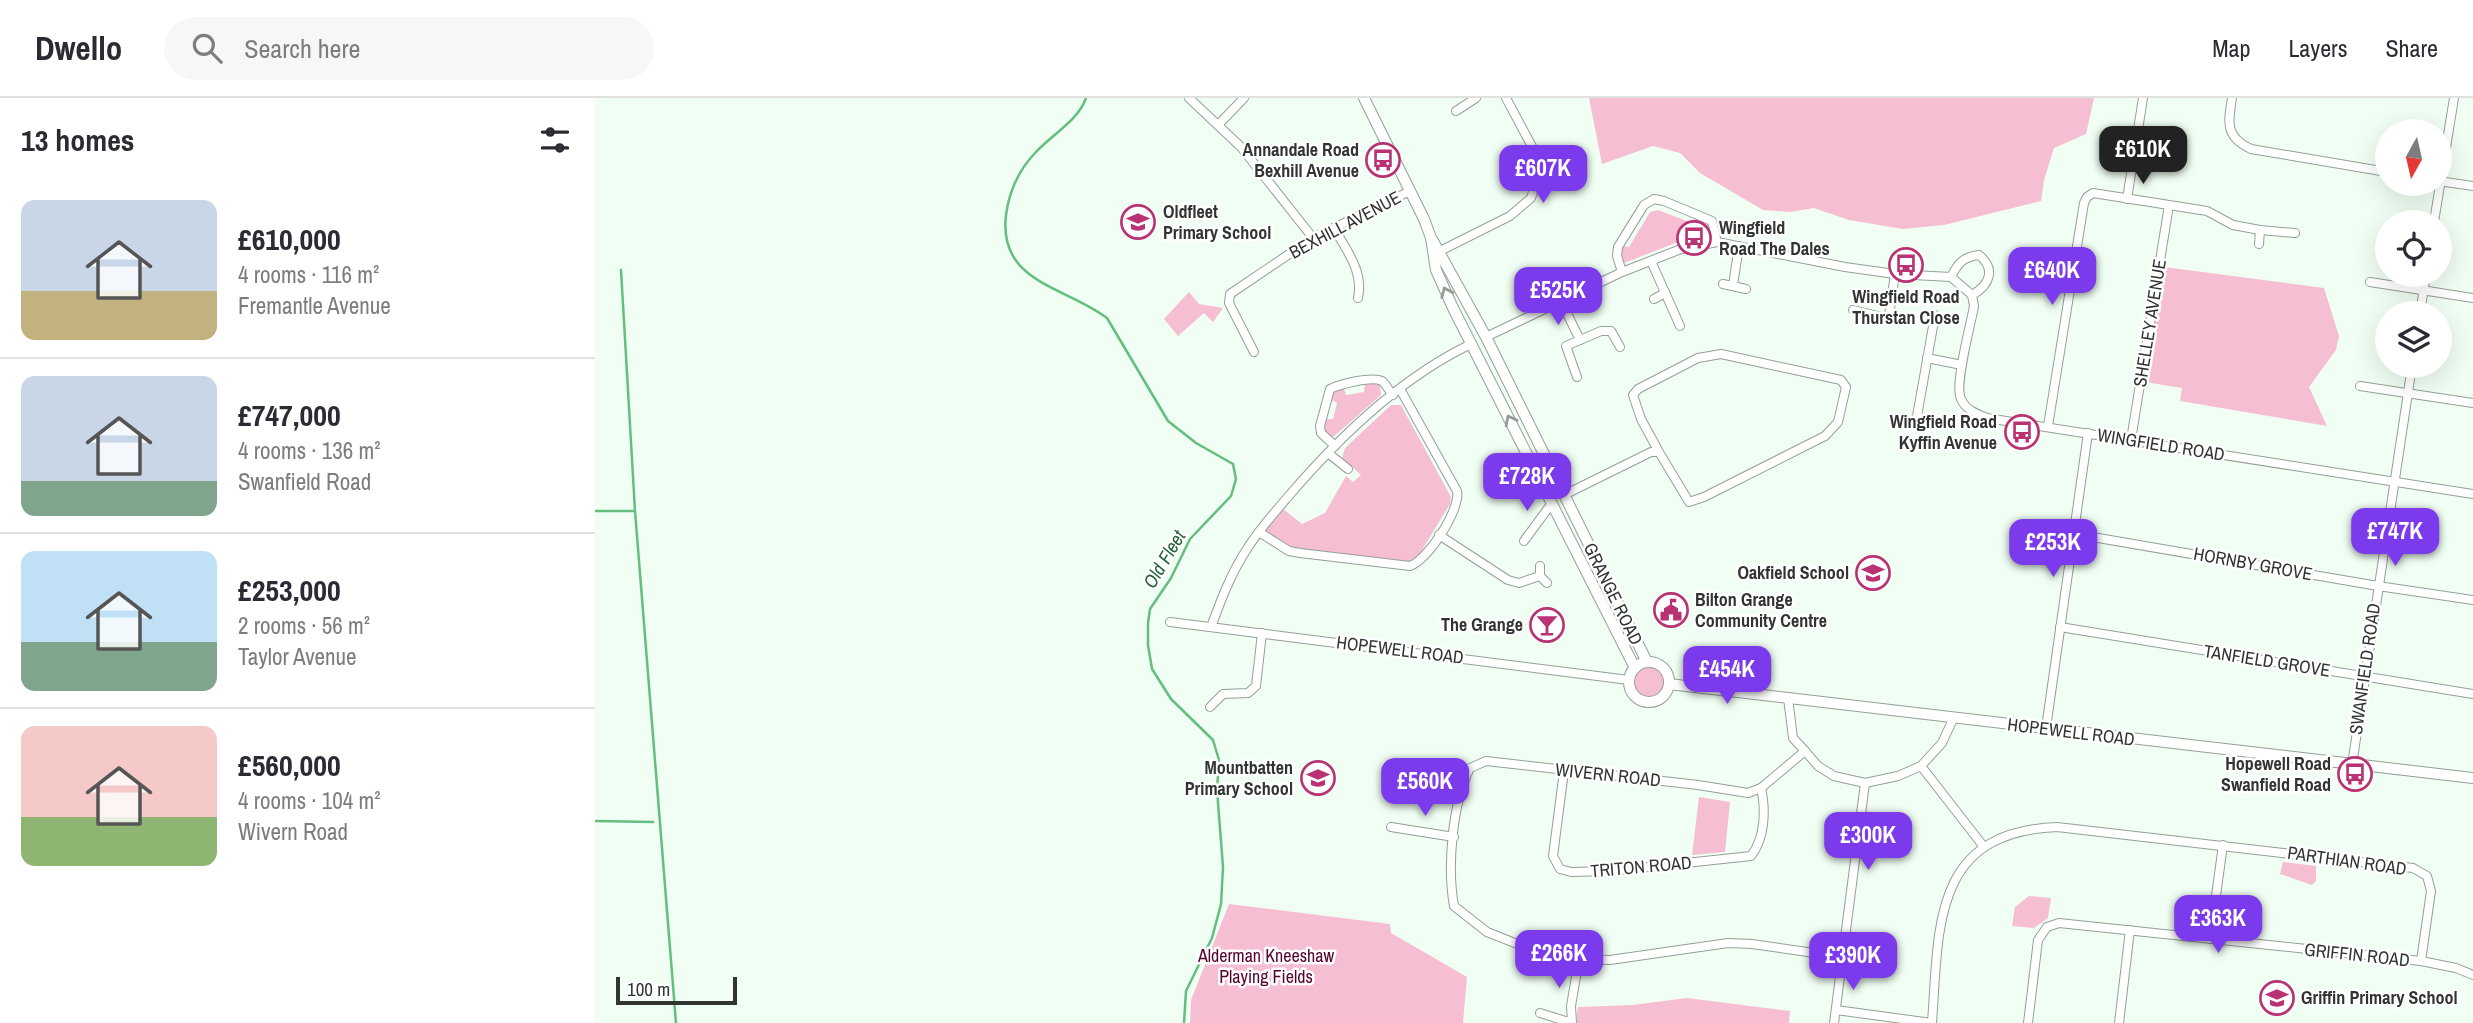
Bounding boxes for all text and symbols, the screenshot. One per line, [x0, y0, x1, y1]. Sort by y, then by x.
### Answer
search box [164, 17, 654, 80]
text: Dwello [35, 26, 122, 70]
icon: search [188, 29, 226, 67]
text: Search here [244, 31, 360, 66]
text: Map [2212, 32, 2250, 64]
text: Layers [2288, 32, 2347, 64]
text: Share [2385, 32, 2438, 64]
north arrow [2375, 119, 2452, 196]
map controls [2375, 119, 2452, 378]
text: 13 homes [21, 120, 135, 160]
icon: filters [536, 121, 574, 159]
pin: £610K [2094, 126, 2192, 186]
text: £610K [2115, 133, 2171, 164]
place label: Annandale Road Bexhill Avenue [1243, 137, 1359, 183]
bus stop icon: Annandale Road Bexhill Avenue [1364, 141, 1402, 179]
pin: £607K [1494, 146, 1592, 205]
text: £607K [1515, 152, 1571, 183]
street label: BEXHILL AVENUE [1285, 185, 1405, 264]
place label: Oldfleet Primary School [1163, 199, 1271, 245]
school or university icon: Oldfleet Primary School [1119, 203, 1157, 241]
button: locate [2375, 210, 2452, 287]
place label: Wingfield Road The Dales [1719, 215, 1830, 261]
text: £610,000 [238, 219, 341, 259]
bus stop icon: Wingfield Road The Dales [1675, 219, 1713, 257]
icon: home [77, 228, 161, 312]
bus stop icon: Wingfield Road Thurstan Close [1887, 246, 1925, 284]
pin: £640K [2003, 248, 2101, 307]
text: £640K [2024, 254, 2080, 285]
street label: SHELLEY AVENUE [2127, 257, 2172, 389]
text: 4 rooms · 116 m² [238, 259, 379, 290]
pin: £525K [1509, 268, 1607, 327]
text: £525K [1530, 274, 1586, 305]
place label: Wingfield Road Thurstan Close [1852, 284, 1960, 330]
one-way arrow [1440, 287, 1454, 300]
text: Fremantle Avenue [238, 290, 391, 321]
button: layers [2375, 301, 2452, 378]
text: £747,000 [238, 395, 341, 435]
icon: home [77, 404, 161, 488]
place label: Wingfield Road Kyffin Avenue [1890, 409, 1997, 455]
bus stop icon: Wingfield Road Kyffin Avenue [2003, 413, 2041, 451]
one-way arrow [1505, 415, 1519, 427]
street label: WINGFIELD ROAD [2096, 422, 2227, 467]
text: 4 rooms · 136 m² [238, 435, 381, 466]
pin: £728K [1478, 454, 1576, 513]
text: £728K [1499, 460, 1555, 491]
text: Swanfield Road [238, 466, 371, 497]
pin: £747K [2346, 508, 2444, 568]
text: £747K [2367, 515, 2423, 546]
pin: £253K [2004, 519, 2102, 579]
water label: Old Fleet [1137, 525, 1192, 593]
text: £253K [2025, 526, 2081, 557]
street label: GRANGE ROAD [1578, 539, 1649, 649]
street label: HORNBY GROVE [2192, 541, 2314, 586]
school or university icon: Oakfield School [1854, 554, 1892, 592]
place label: Oakfield School [1737, 560, 1849, 585]
text: £253,000 [238, 570, 341, 610]
icon: home [77, 579, 161, 663]
place label: Bilton Grange Community Centre [1695, 587, 1827, 633]
public building icon: Bilton Grange Community Centre [1652, 591, 1690, 629]
street label: SWANFIELD ROAD [2343, 602, 2386, 736]
bar icon: The Grange [1528, 606, 1566, 644]
text: 2 rooms · 56 m² [238, 610, 370, 641]
place label: The Grange [1441, 612, 1523, 637]
street label: HOPEWELL ROAD [1335, 629, 1465, 670]
street label: TANFIELD GROVE [2202, 638, 2332, 683]
text: Taylor Avenue [238, 641, 357, 672]
pin: £454K [1678, 646, 1776, 706]
text: £454K [1699, 653, 1755, 684]
street label: HOPEWELL ROAD [2006, 711, 2136, 752]
text: £560,000 [238, 745, 341, 785]
place label: Hopewell Road Swanfield Road [2221, 751, 2331, 797]
icon: home [77, 754, 161, 838]
place label: Mountbatten Primary School [1185, 755, 1293, 801]
bus stop icon: Hopewell Road Swanfield Road [2336, 755, 2374, 793]
street label: WIVERN ROAD [1554, 757, 1662, 792]
pin: £560K [1376, 758, 1474, 818]
school or university icon: Mountbatten Primary School [1299, 759, 1337, 797]
text: £560K [1397, 765, 1453, 796]
text: 4 rooms · 104 m² [238, 785, 381, 816]
pin: £300K [1819, 812, 1917, 872]
text: Wivern Road [238, 816, 348, 847]
text: £300K [1840, 819, 1896, 850]
street label: PARTHIAN ROAD [2286, 840, 2408, 881]
street label: TRITON ROAD [1589, 850, 1693, 883]
pin: £363K [2169, 896, 2267, 955]
text: £363K [2190, 902, 2246, 933]
pin: £266K [1510, 930, 1608, 990]
pin: £390K [1804, 932, 1902, 992]
text: £266K [1531, 937, 1587, 968]
street label: GRIFFIN ROAD [2303, 937, 2411, 972]
text: £390K [1825, 939, 1881, 970]
park label: Alderman Kneeshaw Playing Fields [1197, 943, 1334, 989]
scale bar [616, 974, 737, 1006]
text: 100 m [627, 976, 670, 1002]
school or university icon: Griffin Primary School [2258, 979, 2296, 1017]
place label: Griffin Primary School [2301, 985, 2458, 1010]

